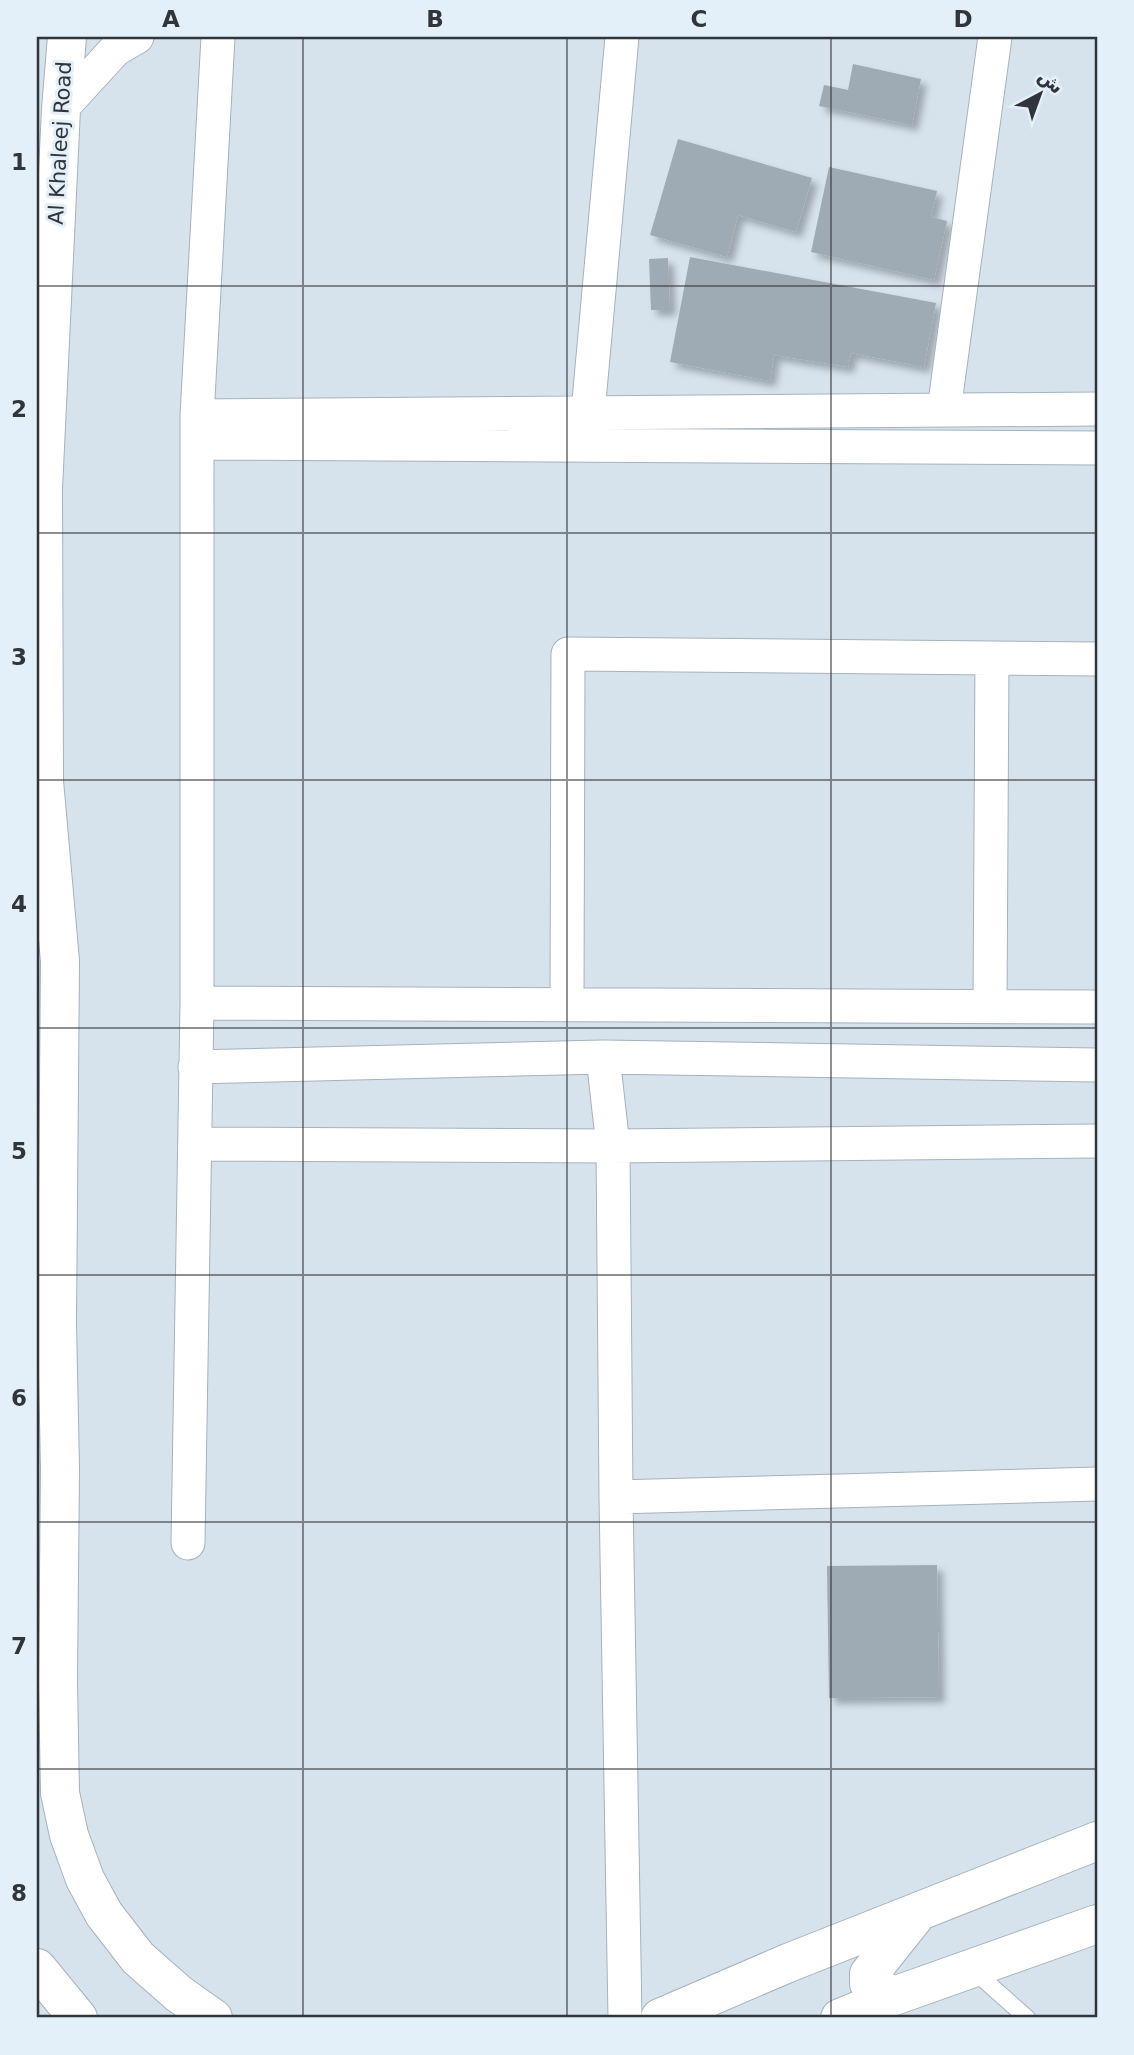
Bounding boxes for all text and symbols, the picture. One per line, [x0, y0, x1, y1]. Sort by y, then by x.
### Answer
text: A [162, 6, 180, 32]
text: B [426, 6, 444, 32]
text: C [691, 6, 707, 32]
text: D [953, 6, 973, 32]
north arrow [1004, 60, 1074, 130]
street label: Al Khaleej Road [44, 61, 76, 225]
text: ش [1033, 64, 1068, 99]
text: 1 [11, 149, 27, 175]
text: 2 [11, 396, 27, 422]
text: 3 [11, 644, 27, 670]
text: 4 [11, 891, 27, 917]
text: 5 [11, 1138, 27, 1164]
text: 6 [11, 1385, 27, 1411]
text: 7 [11, 1633, 27, 1659]
text: 8 [11, 1880, 27, 1906]

